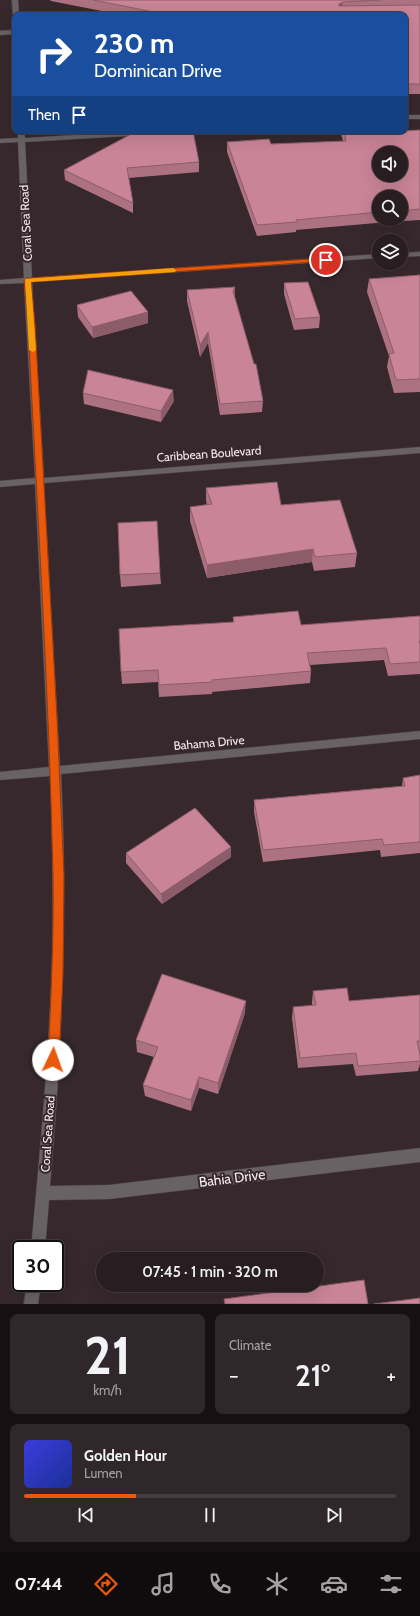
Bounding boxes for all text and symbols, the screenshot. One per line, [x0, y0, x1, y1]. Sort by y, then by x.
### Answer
text: 230 m [94, 26, 174, 60]
icon: right [28, 28, 80, 80]
text: Dominican Drive [94, 60, 222, 82]
icon: arrive [68, 104, 90, 126]
text: Then [28, 106, 60, 124]
map controls [372, 146, 408, 270]
button: sound [372, 146, 408, 182]
street label: Coral Sea Road [16, 184, 35, 262]
button: search [372, 190, 408, 226]
button: layers [372, 234, 408, 270]
pin [309, 243, 343, 277]
icon: arrive [315, 249, 337, 271]
street label: Caribbean Boulevard [156, 442, 262, 465]
street label: Bahama Drive [173, 732, 245, 753]
position arrow [32, 1039, 74, 1081]
street label: Coral Sea Road [37, 1095, 58, 1173]
street label: Bahia Drive [198, 1165, 266, 1191]
speed limit sign: 30 [12, 1240, 64, 1292]
text: 07:45 · 1 min · 320 m [142, 1263, 278, 1281]
text: 21 [84, 1324, 131, 1387]
text: Climate [229, 1337, 271, 1353]
text: 21° [295, 1357, 330, 1394]
text: − [229, 1362, 239, 1389]
text: + [386, 1362, 396, 1389]
text: km/h [93, 1382, 122, 1398]
text: Golden Hour [84, 1447, 167, 1465]
text: Lumen [84, 1465, 123, 1481]
icon: previous [75, 1504, 97, 1526]
icon: pause [199, 1504, 221, 1526]
icon: next [323, 1504, 345, 1526]
icon: directions [92, 1570, 120, 1598]
icon: music [149, 1570, 177, 1598]
icon: phone [206, 1570, 234, 1598]
icon: climate [263, 1570, 291, 1598]
icon: car [320, 1570, 348, 1598]
icon: filters [377, 1570, 405, 1598]
text: 07:44 [15, 1573, 63, 1595]

